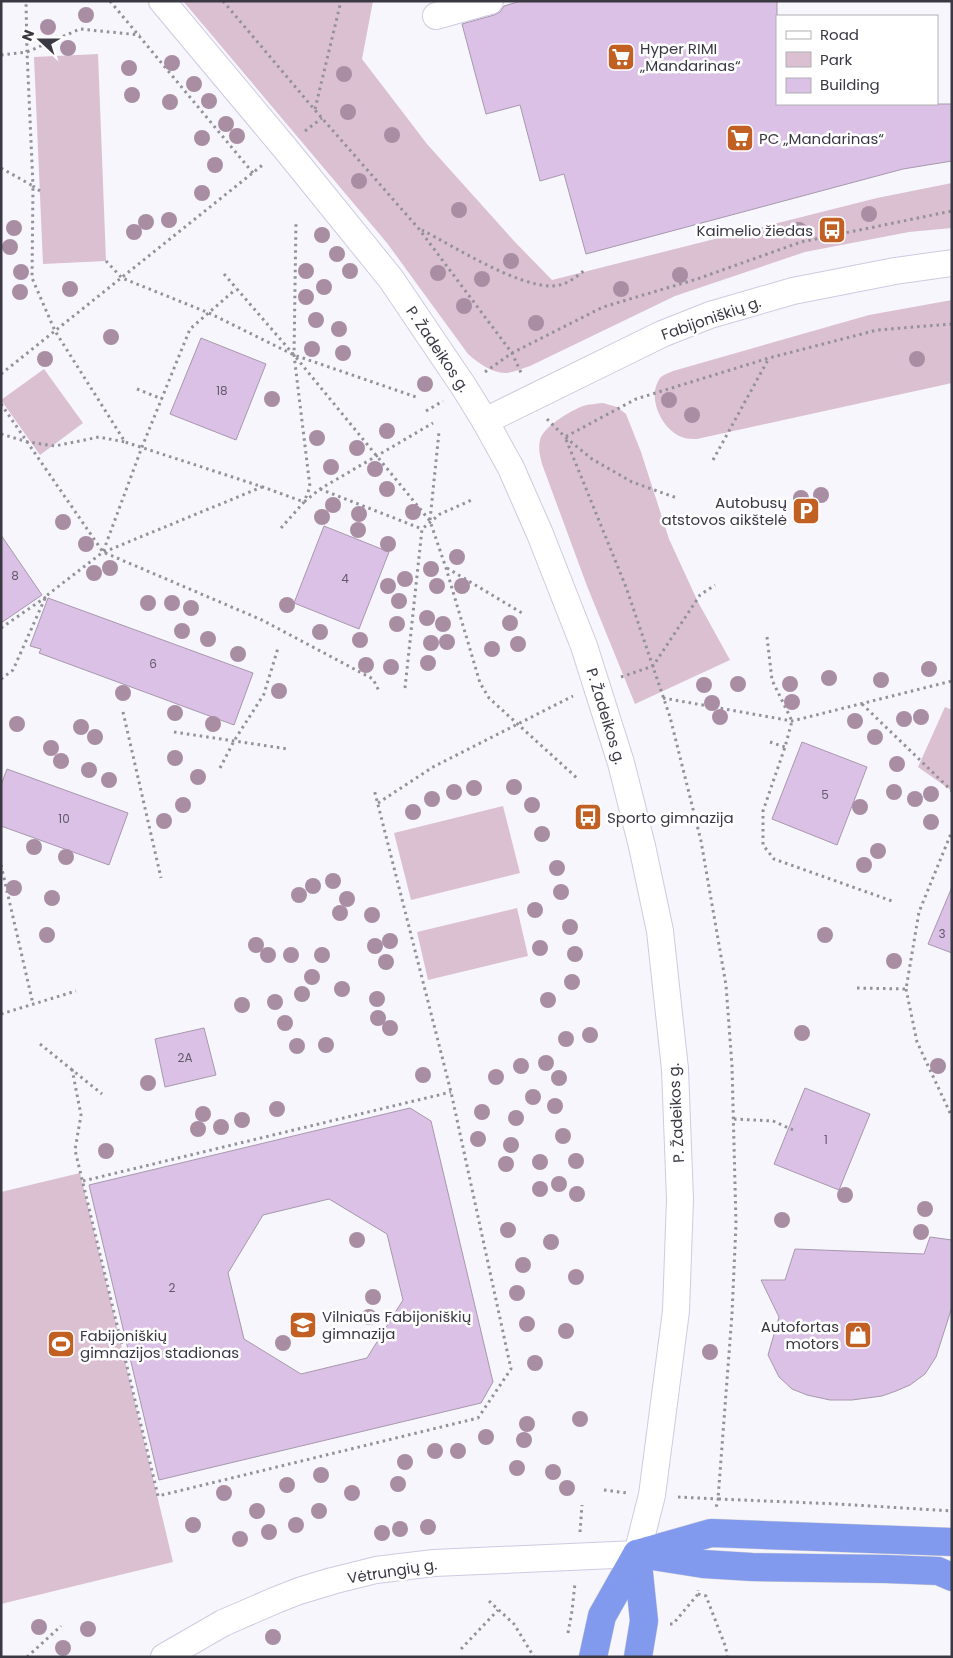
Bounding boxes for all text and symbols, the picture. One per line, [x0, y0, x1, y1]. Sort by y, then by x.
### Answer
north arrow [15, 15, 65, 65]
legend [776, 15, 938, 105]
text: Road [820, 24, 859, 45]
text: N [17, 27, 39, 44]
place label: Hyper RIMI „Mandarinas“ [639, 38, 741, 76]
supermarket icon: Hyper RIMI „Mandarinas“ [606, 42, 636, 72]
text: Park [820, 49, 852, 70]
text: Building [820, 74, 880, 95]
supermarket icon: PC „Mandarinas“ [725, 123, 755, 153]
place label: PC „Mandarinas“ [759, 128, 884, 149]
bus stop icon: Kaimelio žiedas [817, 215, 847, 245]
place label: Kaimelio žiedas [697, 220, 813, 241]
street label: Fabijoniškių g. [658, 291, 764, 345]
street label: P. Žadeikos g. [401, 302, 475, 396]
house number: 18 [216, 382, 228, 399]
place label: Autobusų atstovos aikštelė [662, 492, 787, 530]
parking icon: Autobusų atstovos aikštelė [791, 496, 821, 526]
house number: 8 [11, 567, 19, 584]
house number: 4 [341, 570, 349, 587]
house number: 6 [149, 655, 157, 672]
street label: P. Žadeikos g. [581, 665, 631, 767]
house number: 5 [821, 786, 829, 803]
bus stop icon: Sporto gimnazija [573, 802, 603, 832]
place label: Sporto gimnazija [607, 807, 734, 828]
house number: 10 [58, 810, 70, 827]
house number: 3 [938, 925, 946, 942]
house number: 2A [178, 1049, 193, 1066]
street label: P. Žadeikos g. [663, 1063, 689, 1163]
house number: 1 [824, 1131, 828, 1148]
house number: 2 [169, 1279, 176, 1296]
place label: Vilniaus Fabijoniškių gimnazija [322, 1306, 471, 1344]
school or university icon: Vilniaus Fabijoniškių gimnazija [288, 1310, 318, 1340]
place label: Autofortas motors [761, 1316, 839, 1354]
shop icon: Autofortas motors [843, 1320, 873, 1350]
place label: Fabijoniškių gimnazijos stadionas [80, 1325, 239, 1363]
sports icon: Fabijoniškių gimnazijos stadionas [46, 1329, 76, 1359]
street label: Vėtrungių g. [346, 1554, 438, 1588]

